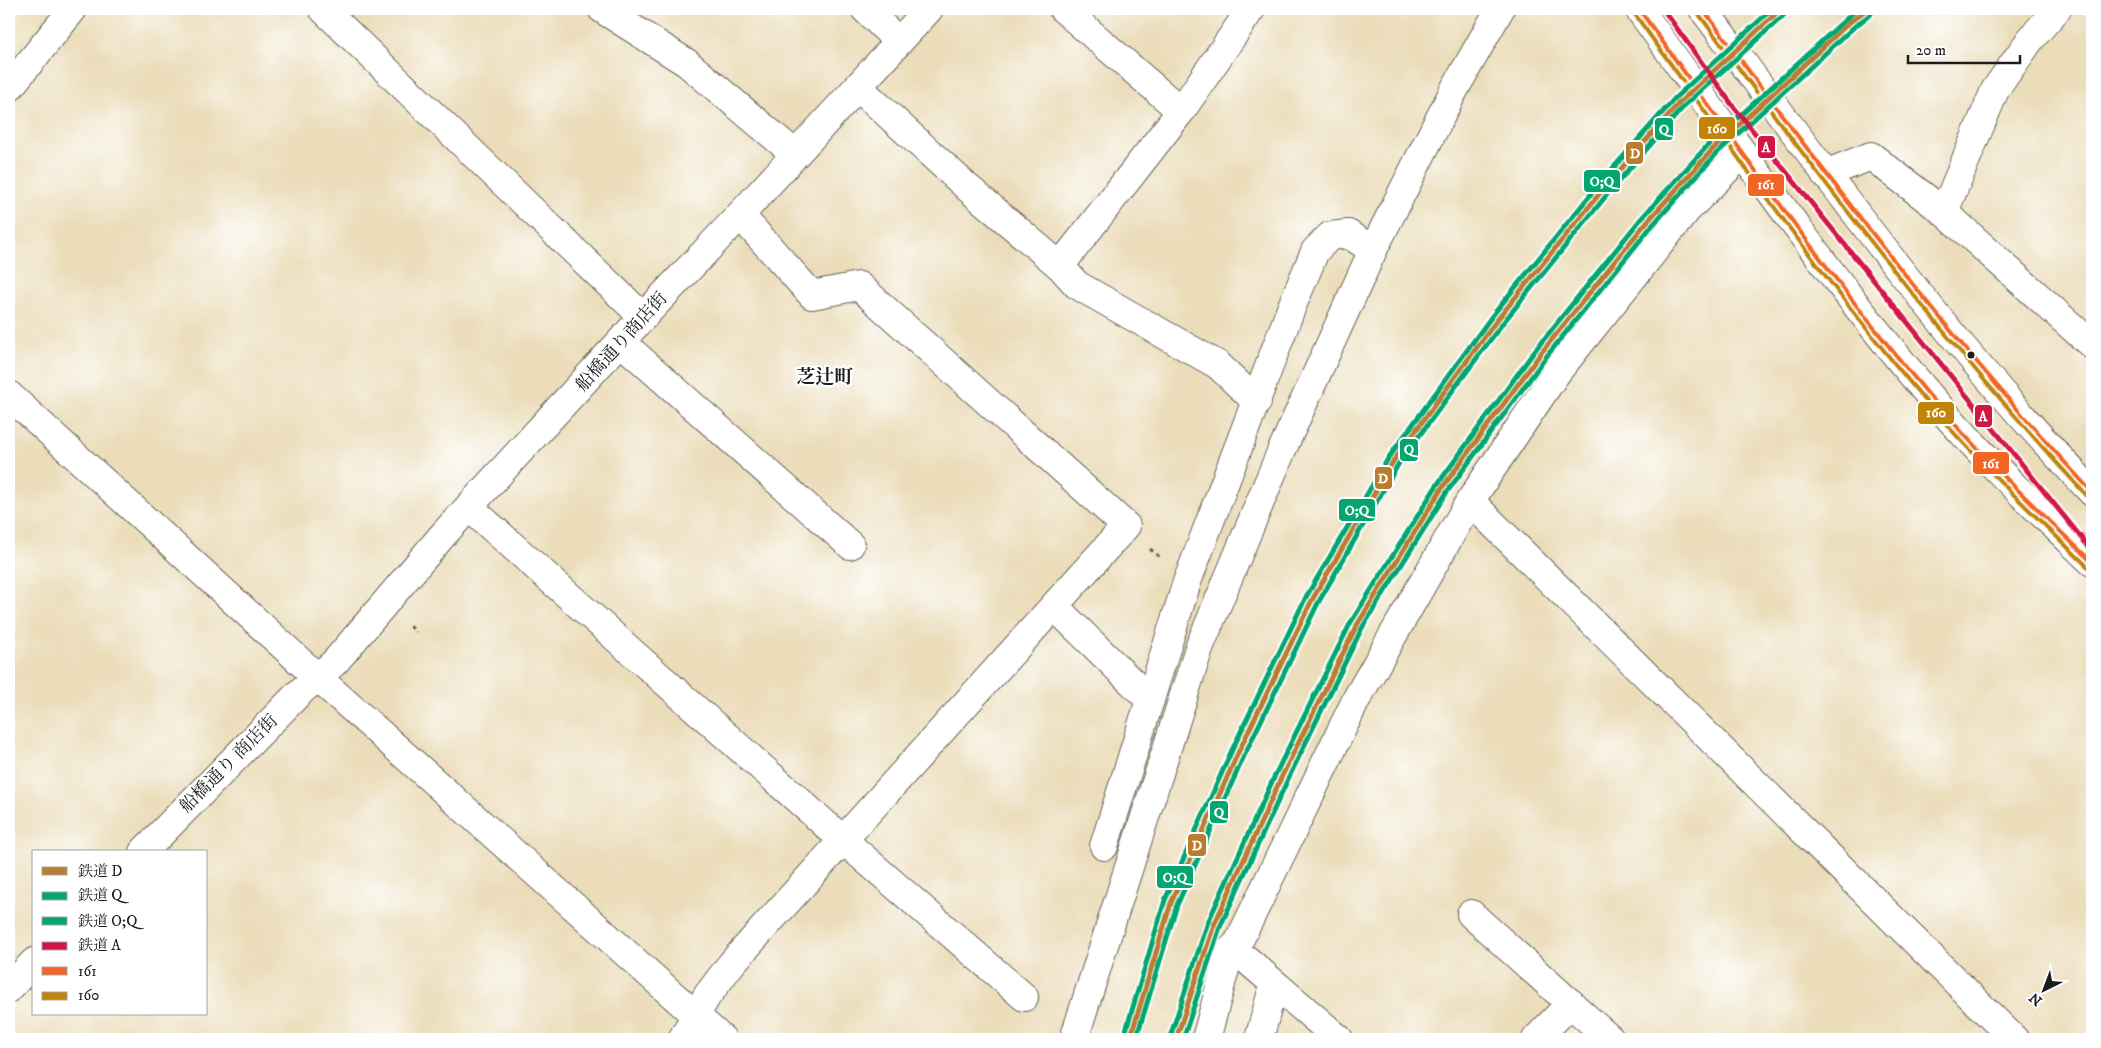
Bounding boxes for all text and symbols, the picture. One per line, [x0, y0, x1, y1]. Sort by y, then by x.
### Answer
scale bar [1908, 32, 2021, 64]
text: 20 m [1916, 41, 1946, 60]
line badge: 160 [1698, 116, 1736, 140]
line badge: Q [1654, 117, 1674, 141]
text: 160 [1707, 120, 1727, 138]
text: Q [1659, 121, 1676, 139]
line badge: A [1757, 135, 1776, 159]
text: A [1761, 139, 1772, 157]
line badge: D [1625, 141, 1644, 165]
text: D [1630, 145, 1641, 163]
line badge: O;Q [1583, 169, 1621, 193]
text: O;Q [1590, 173, 1621, 191]
line badge: 161 [1747, 173, 1785, 197]
text: 161 [1757, 176, 1775, 194]
street label: 船橋通り商店街 [572, 288, 672, 396]
unlabelled marker [1966, 350, 1976, 360]
district label: 芝辻町 [796, 366, 854, 389]
line badge: 160 [1917, 401, 1955, 425]
text: 160 [1926, 404, 1946, 422]
line badge: A [1974, 404, 1993, 428]
text: A [1978, 408, 1989, 426]
line badge: Q [1399, 438, 1419, 462]
text: Q [1404, 441, 1421, 459]
line badge: 161 [1972, 451, 2010, 475]
text: 161 [1982, 455, 2000, 473]
line badge: D [1374, 466, 1393, 490]
text: D [1378, 470, 1389, 488]
line badge: O;Q [1338, 498, 1376, 522]
text: O;Q [1345, 502, 1376, 520]
street label: 船橋通り 商店街 [175, 710, 283, 818]
line badge: Q [1209, 800, 1229, 824]
text: Q [1214, 804, 1231, 822]
line badge: D [1187, 833, 1207, 857]
text: D [1192, 837, 1203, 855]
legend [32, 850, 208, 1016]
text: 鉄道 D [78, 862, 122, 881]
line badge: O;Q [1156, 865, 1194, 889]
text: O;Q [1163, 869, 1194, 887]
text: 鉄道 Q [78, 886, 129, 905]
text: 鉄道 O;Q [78, 912, 144, 931]
text: 鉄道 A [78, 936, 121, 955]
text: 161 [78, 962, 97, 981]
north arrow [2018, 966, 2068, 1016]
text: 160 [78, 986, 99, 1005]
text: N [2025, 988, 2046, 1009]

